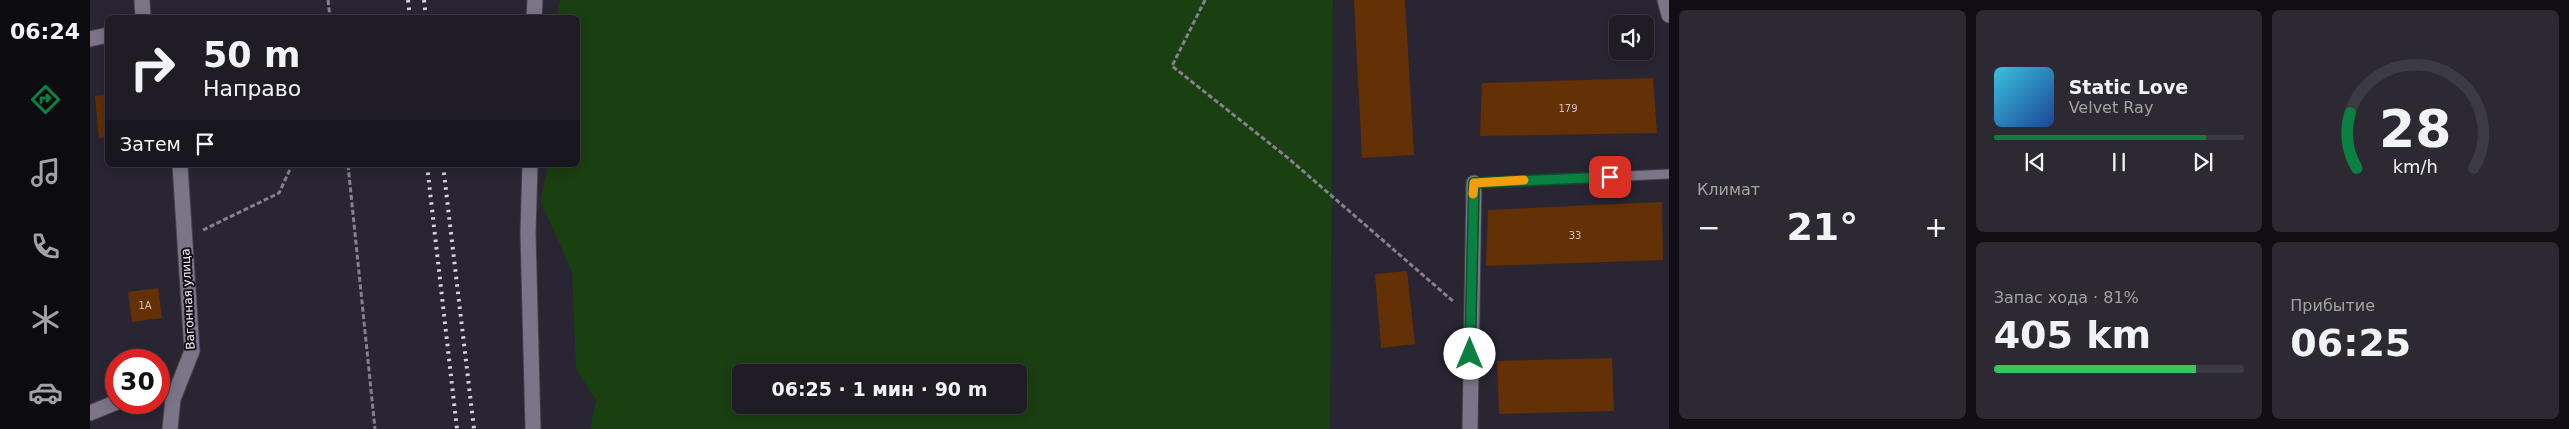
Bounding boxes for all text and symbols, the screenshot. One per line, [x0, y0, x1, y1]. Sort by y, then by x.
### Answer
map controls [1609, 15, 1654, 60]
button: sound [1609, 15, 1654, 60]
text: 06:24 [10, 19, 80, 44]
icon: right [120, 35, 185, 100]
text: 50 m [203, 35, 300, 75]
text: Направо [203, 76, 301, 101]
text: Static Love [2069, 76, 2188, 98]
icon: directions [28, 82, 63, 117]
text: Velvet Ray [2069, 98, 2153, 117]
text: 28 [2379, 99, 2452, 159]
house number: 179 [1558, 103, 1578, 114]
icon: arrive [191, 130, 219, 158]
text: Затем [120, 133, 181, 155]
icon: previous [2021, 148, 2049, 176]
icon: pause [2105, 148, 2133, 176]
icon: next [2189, 148, 2217, 176]
icon: music [28, 155, 63, 190]
pin [1589, 156, 1631, 198]
text: km/h [2393, 156, 2438, 177]
icon: arrive [1596, 163, 1624, 191]
text: Климат [1697, 180, 1760, 199]
text: 21° [1786, 205, 1858, 249]
text: − [1697, 211, 1720, 244]
text: + [1924, 211, 1948, 244]
icon: phone [28, 229, 63, 264]
house number: 33 [1569, 230, 1581, 241]
street label: Вагонная улица [178, 248, 198, 350]
text: Запас хода · 81% [1994, 288, 2139, 307]
text: Прибытие [2290, 296, 2375, 315]
house number: 1А [138, 300, 152, 311]
icon: climate [28, 302, 63, 337]
text: 405 km [1994, 313, 2151, 357]
text: 06:25 [2290, 321, 2411, 365]
position arrow [1443, 327, 1495, 379]
speed limit sign: 30 [105, 349, 170, 414]
icon: car [28, 375, 63, 410]
text: 06:25 · 1 мин · 90 m [771, 378, 988, 400]

